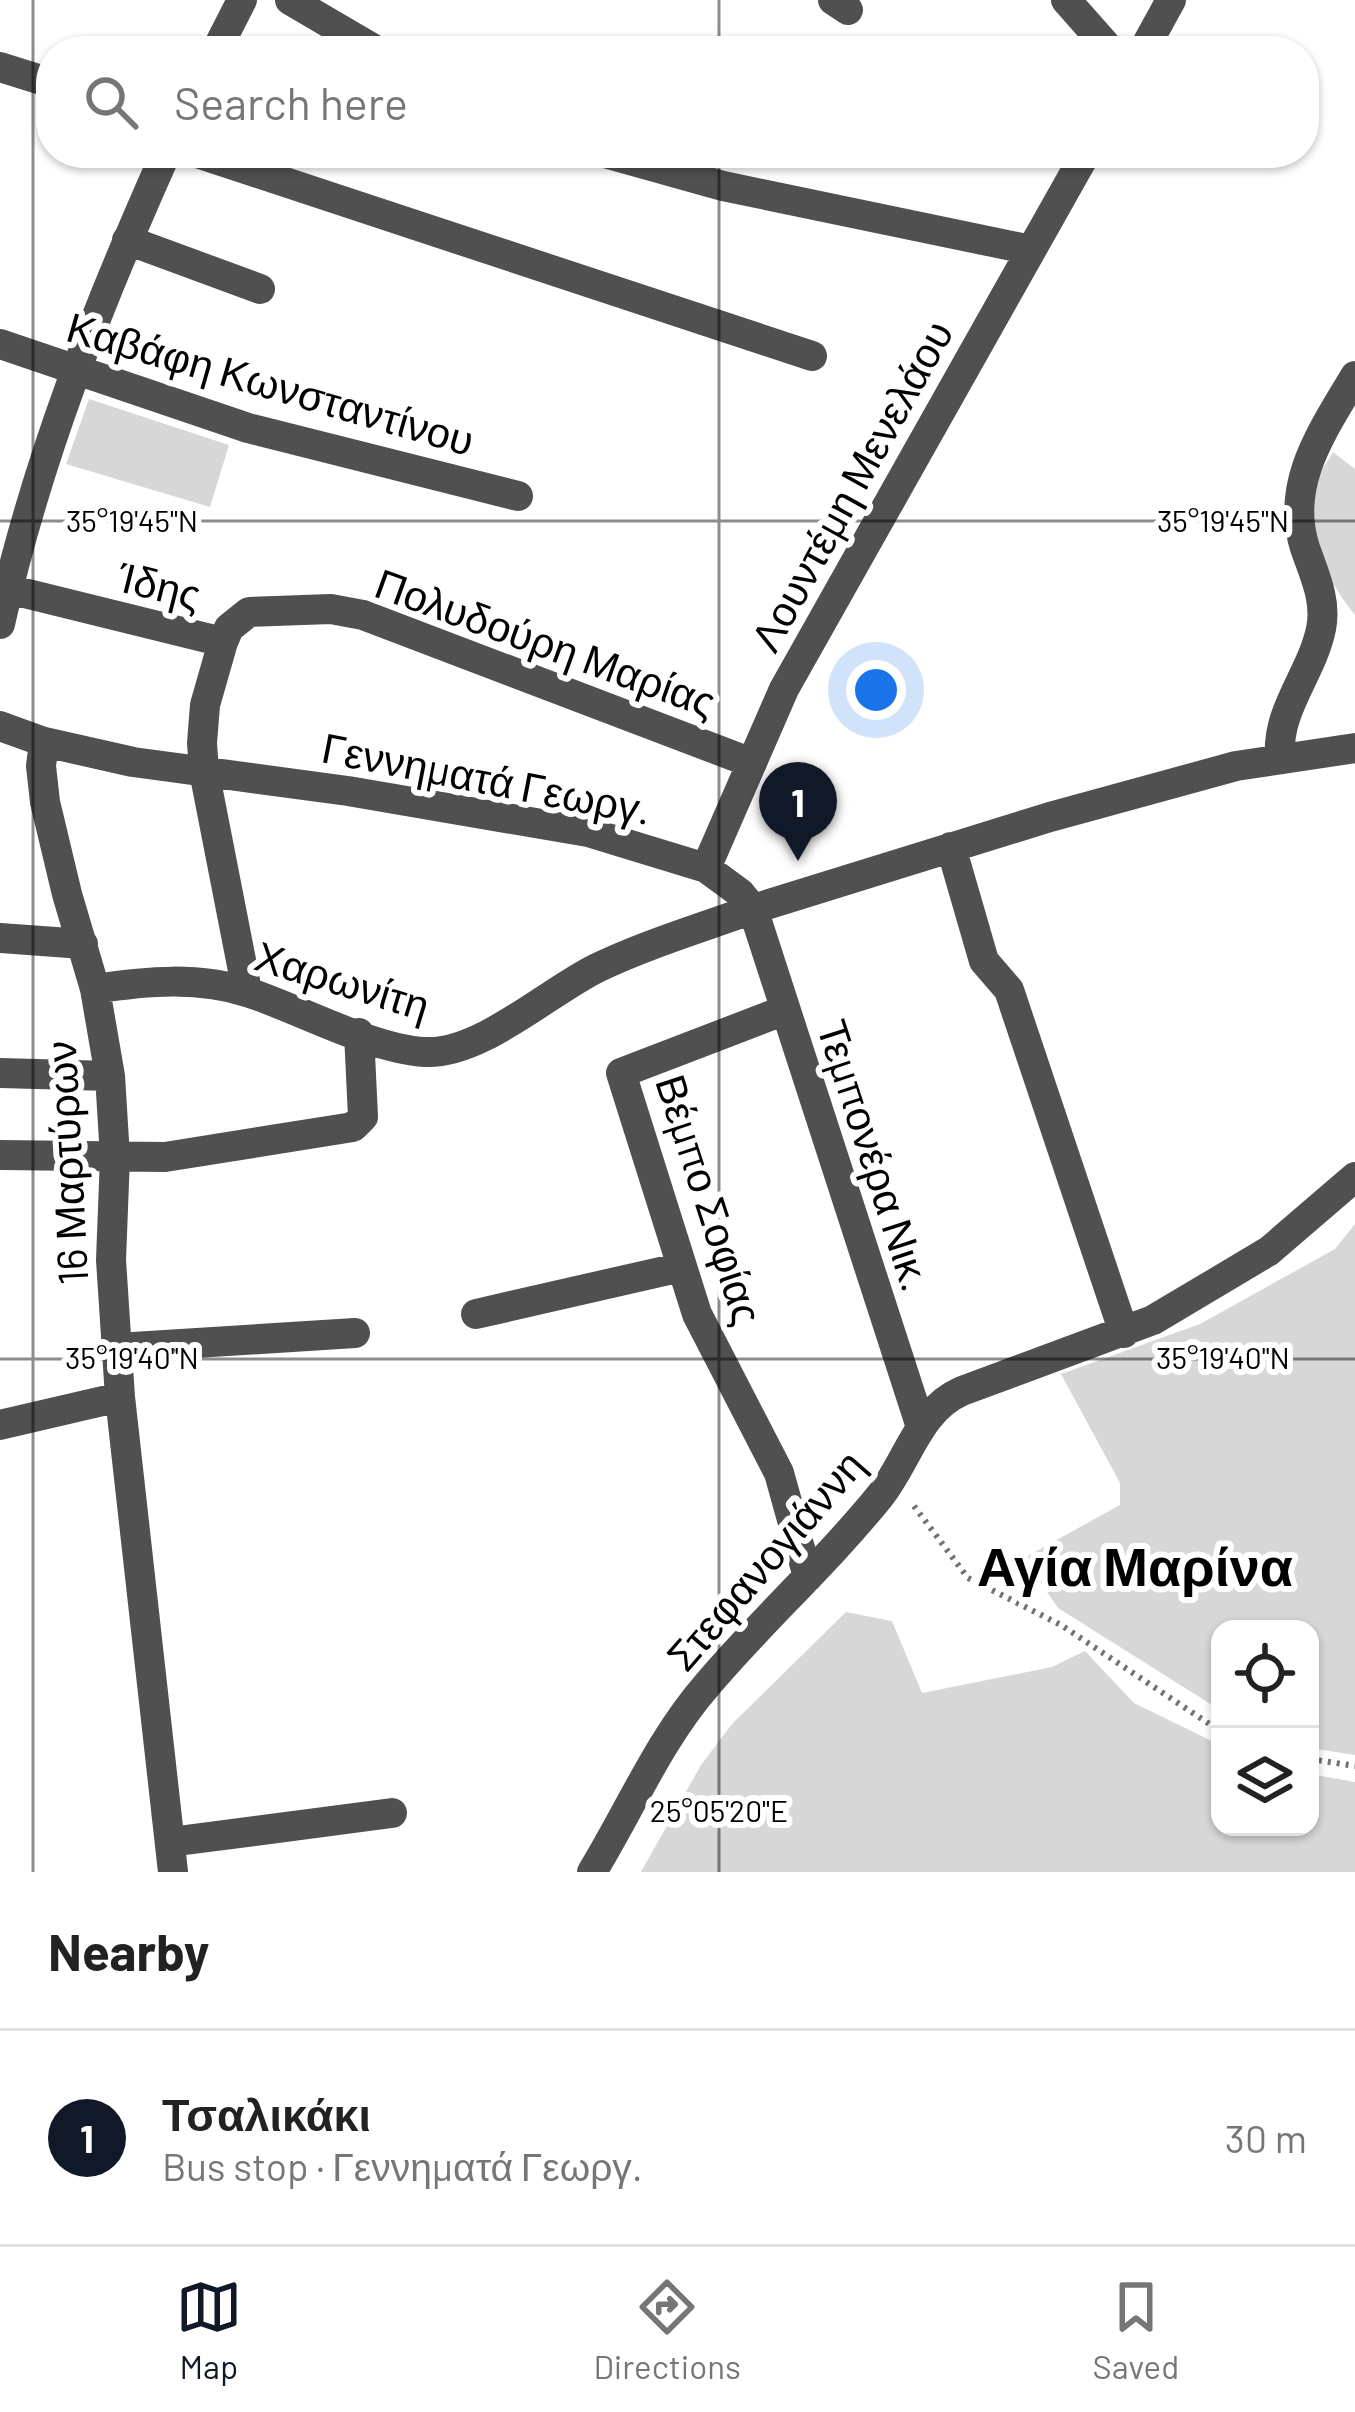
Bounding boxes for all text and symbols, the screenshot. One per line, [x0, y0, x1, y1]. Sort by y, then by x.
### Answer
search box [36, 36, 1319, 168]
icon: search [78, 69, 144, 135]
text: Search here [174, 75, 408, 129]
street label: Καβάφη Κωνσταντίνου [62, 300, 480, 465]
street label: Λουντέμη Μενελάου [738, 311, 962, 659]
text: 35°19'45"N [66, 502, 198, 538]
text: 35°19'45"N [1157, 502, 1289, 538]
street label: Ίδης [112, 549, 206, 619]
street label: Πολυδούρη Μαρίας [369, 556, 723, 727]
your location [846, 660, 906, 720]
street label: Γεννηματά Γεωργ. [318, 721, 656, 834]
pin: 1 [759, 762, 837, 861]
street label: Χαρωνίτη [250, 929, 436, 1030]
street label: Τεμπονέρα Νικ. [808, 1013, 943, 1297]
street label: 16 Μαρτύρων [34, 1040, 97, 1286]
street label: Βέμπο Σοφίας [646, 1068, 775, 1330]
text: 35°19'40"N [65, 1339, 199, 1375]
text: 35°19'40"N [1156, 1339, 1290, 1375]
street label: Στεφανογιάννη [655, 1439, 874, 1680]
district label: Αγία Μαρίνα [977, 1532, 1293, 1597]
map controls [1211, 1620, 1319, 1836]
button: locate [1211, 1620, 1319, 1728]
button: layers [1211, 1728, 1319, 1836]
text: 25°05'20"E [650, 1792, 788, 1828]
text: Nearby [48, 1920, 209, 1981]
text: Τσαλικάκι [162, 2086, 371, 2140]
text: 1 [80, 2114, 94, 2161]
text: 30 m [1225, 2114, 1307, 2161]
text: Bus stop · Γεννηματά Γεωργ. [162, 2142, 643, 2189]
tab: Map [176, 2274, 242, 2386]
tab: Directions [593, 2274, 741, 2386]
tab: Saved [1093, 2274, 1179, 2386]

